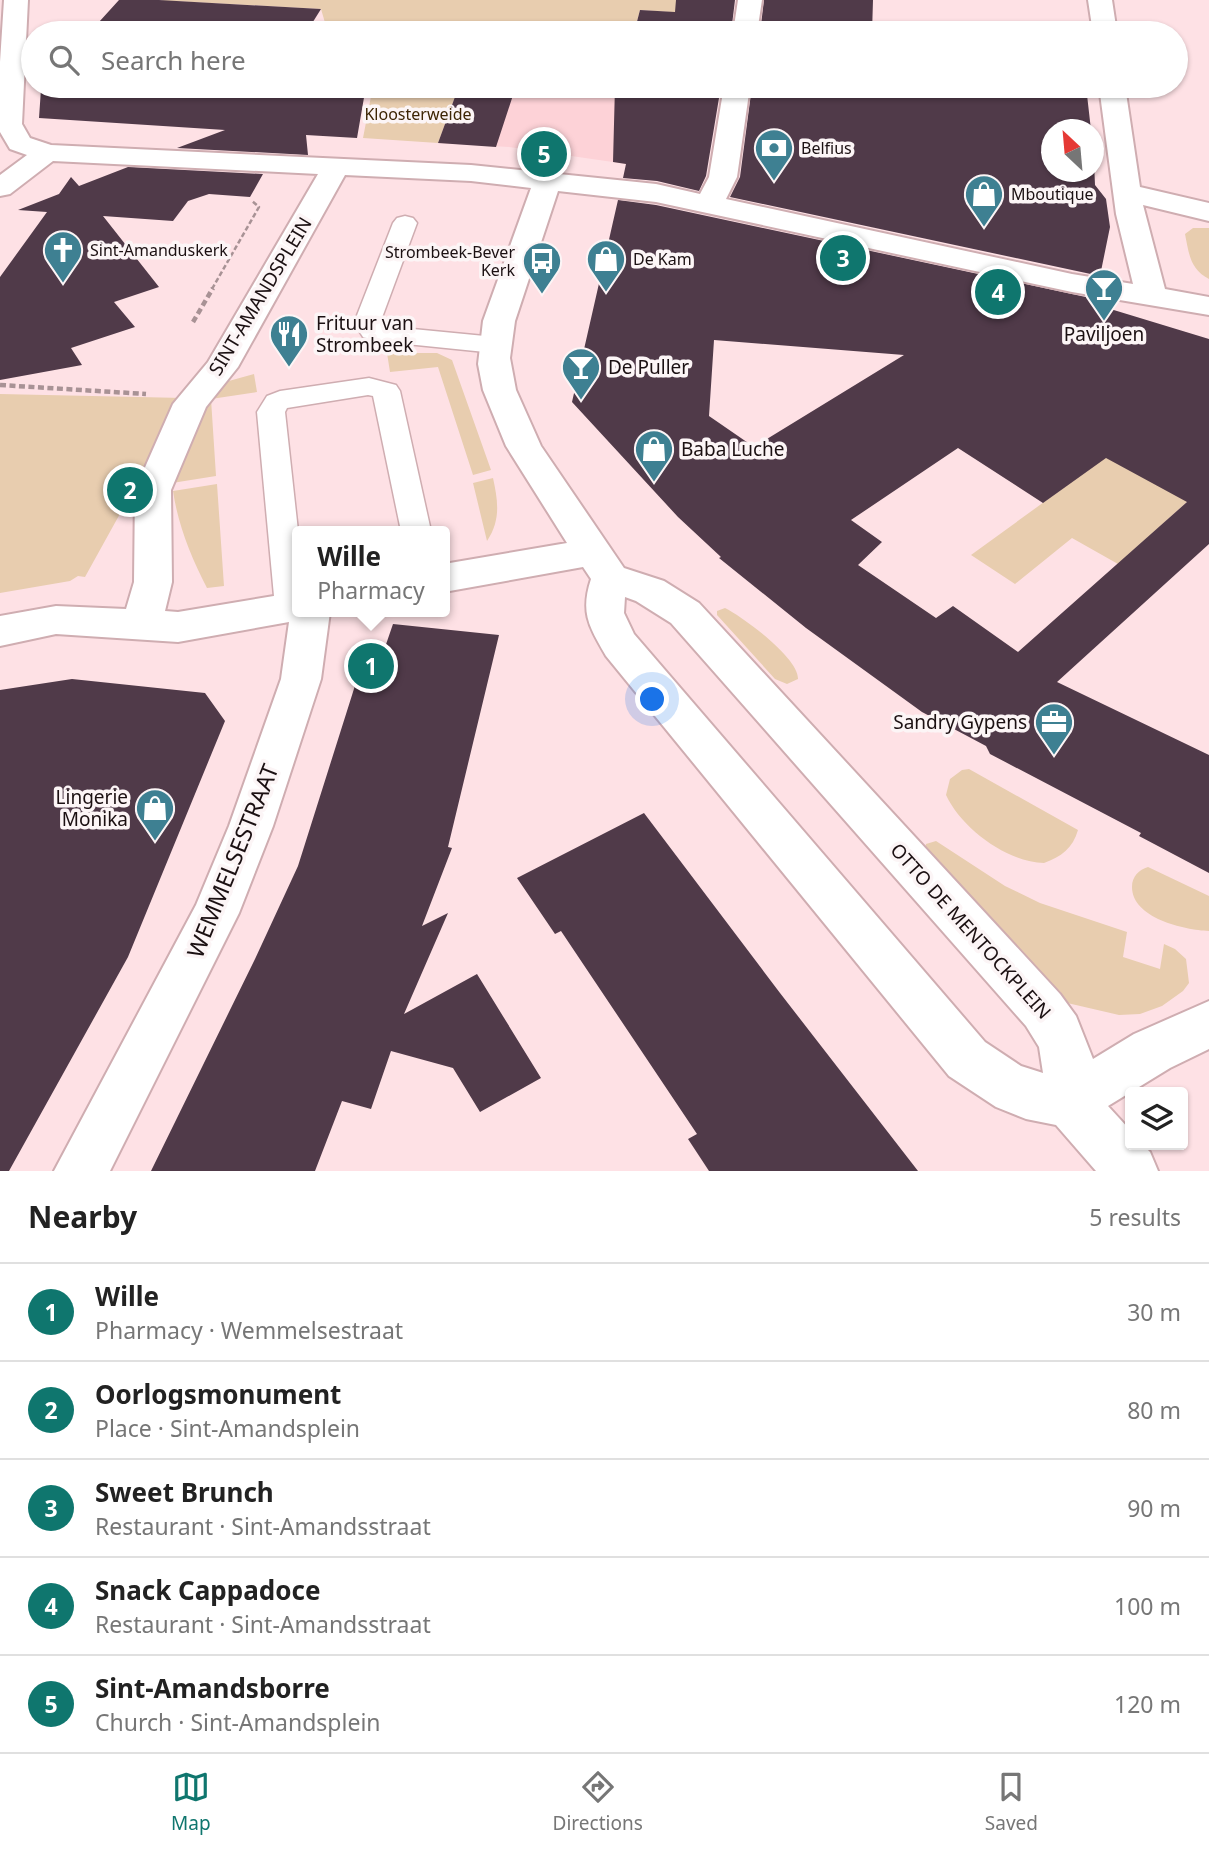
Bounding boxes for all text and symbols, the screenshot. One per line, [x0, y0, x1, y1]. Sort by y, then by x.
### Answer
search box [21, 21, 1188, 98]
icon: search [45, 41, 83, 79]
text: Search here [101, 42, 246, 78]
park label: Kloosterweide [364, 103, 472, 125]
north arrow [1041, 119, 1104, 182]
bank icon: Belfius [753, 127, 795, 182]
pin: 5 [521, 128, 567, 180]
place label: Belfius [801, 137, 852, 159]
shop icon: Mboutique [963, 173, 1005, 228]
place label: Mboutique [1011, 183, 1094, 205]
street label: SINT-AMANDSPLEIN [202, 212, 318, 380]
church icon: Sint-Amanduskerk [42, 229, 84, 284]
pin: 3 [820, 232, 866, 284]
shop icon: De Kam [585, 238, 627, 293]
place label: Sint-Amanduskerk [90, 239, 228, 261]
bus stop icon: Strombeek-Bever Kerk [521, 240, 563, 295]
place label: Strombeek-Bever Kerk [385, 241, 515, 281]
place label: De Kam [633, 248, 692, 270]
pin: 4 [975, 266, 1021, 318]
bar icon: Paviljoen [1083, 267, 1125, 322]
place label: Frituur van Strombeek [316, 310, 414, 358]
restaurant icon: Frituur van Strombeek [268, 313, 310, 368]
place label: Paviljoen [1064, 321, 1144, 347]
bar icon: De Puller [560, 346, 602, 401]
place label: De Puller [608, 354, 689, 380]
shop icon: Baba Luche [633, 428, 675, 483]
place label: Baba Luche [681, 436, 785, 462]
pin: 2 [107, 464, 153, 516]
popup [292, 526, 450, 617]
text: Wille [317, 538, 381, 574]
text: Pharmacy [317, 574, 425, 606]
pin: 1 [348, 640, 394, 692]
your location [635, 682, 669, 716]
office icon: Sandry Gypens [1033, 701, 1075, 756]
place label: Sandry Gypens [893, 709, 1027, 735]
street label: WEMMELSESTRAAT [179, 759, 286, 962]
place label: Lingerie Monika [56, 784, 128, 832]
shop icon: Lingerie Monika [134, 787, 176, 842]
street label: OTTO DE MENTOCKPLEIN [885, 837, 1057, 1025]
map controls [1125, 1087, 1188, 1150]
button: layers [1125, 1087, 1188, 1150]
text: Nearby [28, 1196, 137, 1237]
text: 5 results [1089, 1201, 1181, 1233]
text: Wille [95, 1278, 159, 1314]
text: 1 [44, 1296, 58, 1328]
text: 30 m [1127, 1296, 1181, 1328]
text: Pharmacy · Wemmelsestraat [95, 1314, 403, 1346]
text: Oorlogsmonument [95, 1376, 341, 1412]
text: 2 [44, 1394, 58, 1426]
text: 80 m [1127, 1394, 1181, 1426]
text: Place · Sint-Amandsplein [95, 1412, 360, 1444]
text: Sweet Brunch [95, 1474, 274, 1510]
text: 3 [44, 1492, 58, 1524]
text: 90 m [1127, 1492, 1181, 1524]
text: Restaurant · Sint-Amandsstraat [95, 1510, 431, 1542]
text: Snack Cappadoce [95, 1572, 320, 1608]
text: 4 [44, 1590, 58, 1622]
text: 100 m [1114, 1590, 1181, 1622]
text: Restaurant · Sint-Amandsstraat [95, 1608, 431, 1640]
text: Sint-Amandsborre [95, 1670, 330, 1706]
text: 5 [44, 1688, 58, 1720]
text: 120 m [1114, 1688, 1181, 1720]
text: Church · Sint-Amandsplein [95, 1706, 381, 1738]
tab: Map [171, 1768, 211, 1836]
tab: Directions [553, 1768, 643, 1836]
tab: Saved [985, 1768, 1038, 1836]

